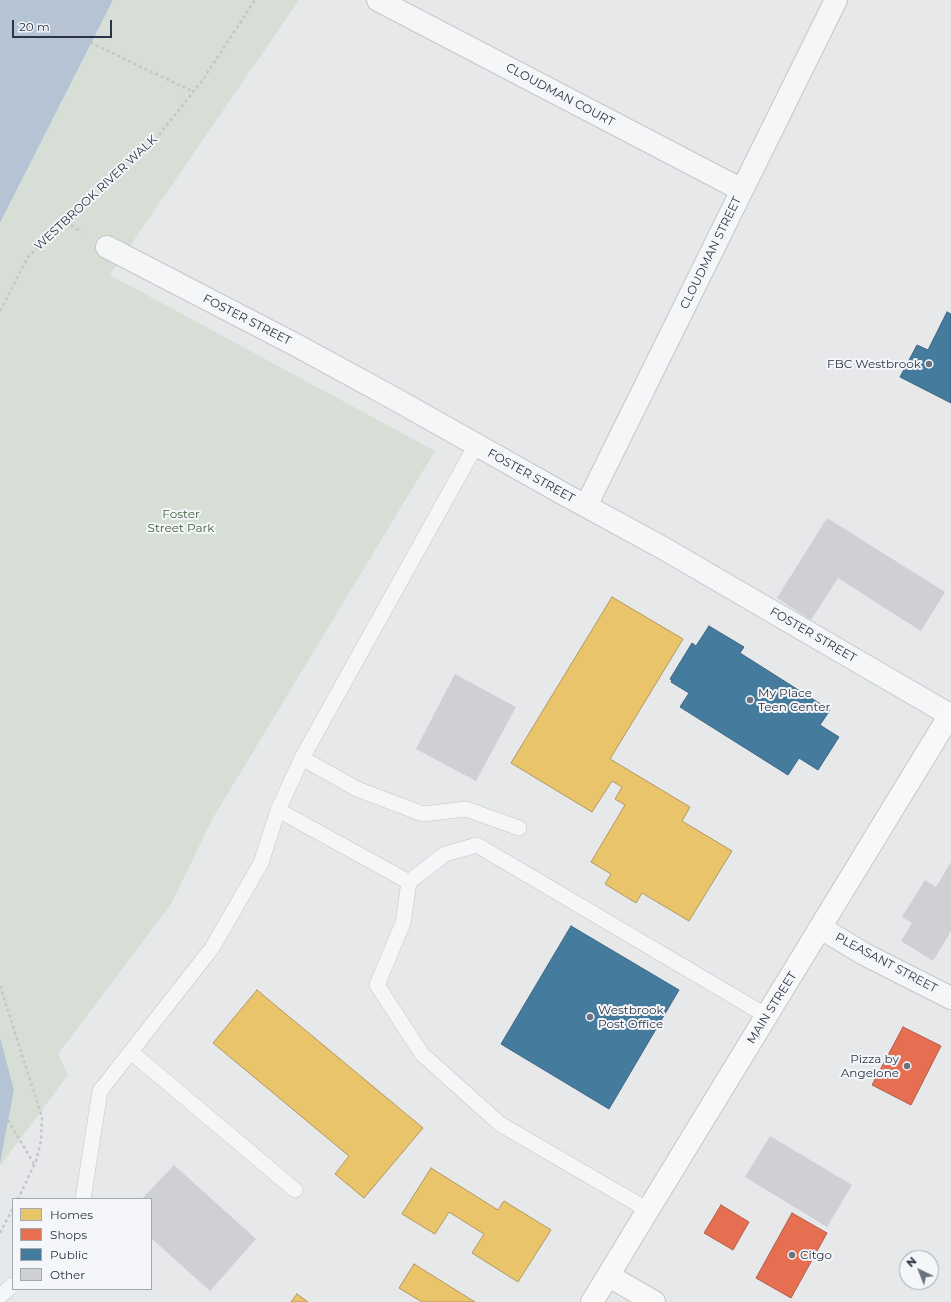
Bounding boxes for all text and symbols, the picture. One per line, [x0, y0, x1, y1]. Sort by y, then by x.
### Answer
scale bar [14, 12, 114, 38]
text: 20 m [19, 19, 50, 34]
street label: CLOUDMAN COURT [503, 60, 617, 130]
street label: WESTBROOK RIVER WALK [32, 132, 160, 254]
street label: CLOUDMAN STREET [677, 194, 745, 312]
street label: FOSTER STREET [200, 291, 294, 349]
place label: FBC Westbrook [827, 357, 921, 371]
marker: FBC Westbrook [924, 359, 934, 369]
street label: FOSTER STREET [485, 446, 577, 506]
park label: Foster Street Park [148, 507, 214, 535]
street label: FOSTER STREET [767, 604, 859, 666]
place label: My Place Teen Center [758, 686, 830, 714]
marker: My Place Teen Center [745, 695, 755, 705]
street label: PLEASANT STREET [832, 930, 940, 996]
street label: MAIN STREET [744, 969, 800, 1047]
place label: Westbrook Post Office [598, 1003, 664, 1031]
marker: Westbrook Post Office [585, 1012, 595, 1022]
place label: Pizza by Angelone [841, 1052, 899, 1080]
marker: Pizza by Angelone [902, 1061, 912, 1071]
legend [12, 1198, 152, 1290]
text: Homes [50, 1207, 93, 1222]
text: Shops [50, 1227, 87, 1242]
text: Public [50, 1247, 88, 1262]
place label: Citgo [800, 1248, 832, 1262]
marker: Citgo [787, 1250, 797, 1260]
north arrow [899, 1250, 939, 1290]
text: N [903, 1254, 920, 1270]
text: Other [50, 1267, 85, 1282]

